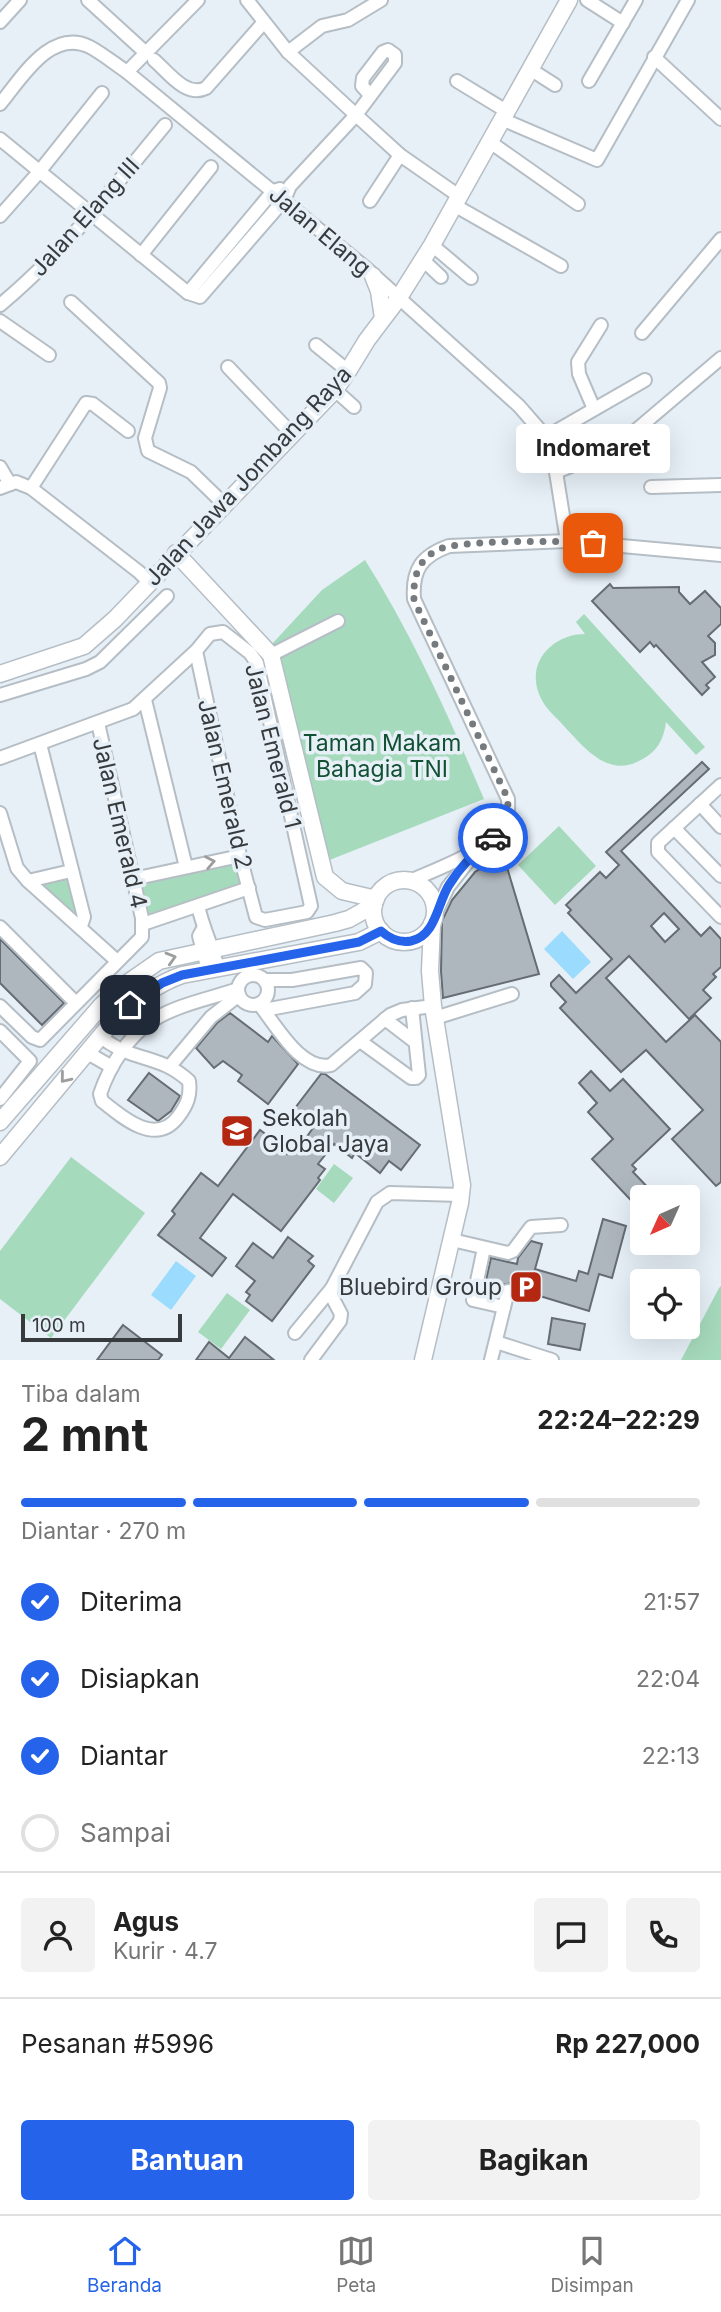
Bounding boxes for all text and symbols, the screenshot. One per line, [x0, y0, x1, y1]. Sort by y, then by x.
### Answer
street label: Jalan Elang III [25, 152, 145, 282]
street label: Jalan Elang [263, 180, 377, 282]
street label: Jalan Jawa Jombang Raya [139, 360, 357, 592]
callout: Indomaret [516, 424, 670, 473]
text: Indomaret [536, 434, 650, 462]
pin [563, 513, 623, 573]
icon: bag [574, 524, 612, 562]
street label: Jalan Emerald 1 [239, 661, 307, 831]
street label: Jalan Emerald 2 [192, 696, 258, 872]
park label: Taman Makam Bahagia TNI [303, 729, 461, 783]
street label: Jalan Emerald 4 [87, 735, 153, 911]
courier [458, 803, 528, 873]
icon: car [474, 819, 512, 857]
one-way arrow [204, 855, 216, 870]
one-way arrow [165, 951, 177, 966]
pin [100, 975, 160, 1035]
icon: home [111, 986, 149, 1024]
one-way arrow [61, 1070, 74, 1082]
place label: Sekolah Global Jaya [262, 1104, 389, 1158]
school or university icon: Sekolah Global Jaya [218, 1112, 256, 1150]
north arrow [630, 1185, 700, 1255]
map controls [630, 1185, 700, 1339]
parking icon: Bluebird Group [507, 1268, 545, 1306]
button: locate [630, 1269, 700, 1339]
place label: Bluebird Group [339, 1273, 502, 1301]
scale bar [21, 1311, 182, 1343]
text: 100 m [32, 1314, 86, 1337]
text: Tiba dalam [21, 1380, 141, 1408]
text: 22:24–22:29 [537, 1404, 700, 1435]
text: 2 mnt [21, 1406, 148, 1462]
text: Diantar · 270 m [21, 1517, 186, 1545]
icon: check [21, 1583, 59, 1621]
text: Diterima [80, 1586, 182, 1617]
text: 21:57 [643, 1588, 700, 1616]
icon: check [21, 1660, 59, 1698]
text: Disiapkan [80, 1663, 200, 1694]
text: 22:04 [636, 1665, 700, 1693]
icon: check [21, 1737, 59, 1775]
text: Diantar [80, 1740, 168, 1771]
text: 22:13 [642, 1742, 700, 1770]
text: Sampai [80, 1817, 171, 1848]
button: person [21, 1898, 95, 1972]
button: chat [534, 1898, 608, 1972]
button: phone [626, 1898, 700, 1972]
text: Agus [113, 1906, 179, 1937]
text: Kurir · 4.7 [113, 1937, 218, 1965]
text: Pesanan #5996 [21, 2028, 214, 2059]
text: Rp 227,000 [555, 2028, 700, 2059]
button: Bantuan [21, 2120, 354, 2200]
button: Bagikan [368, 2120, 700, 2200]
tab: Beranda [87, 2232, 162, 2297]
tab: Peta [336, 2232, 376, 2297]
tab: Disimpan [551, 2232, 634, 2297]

